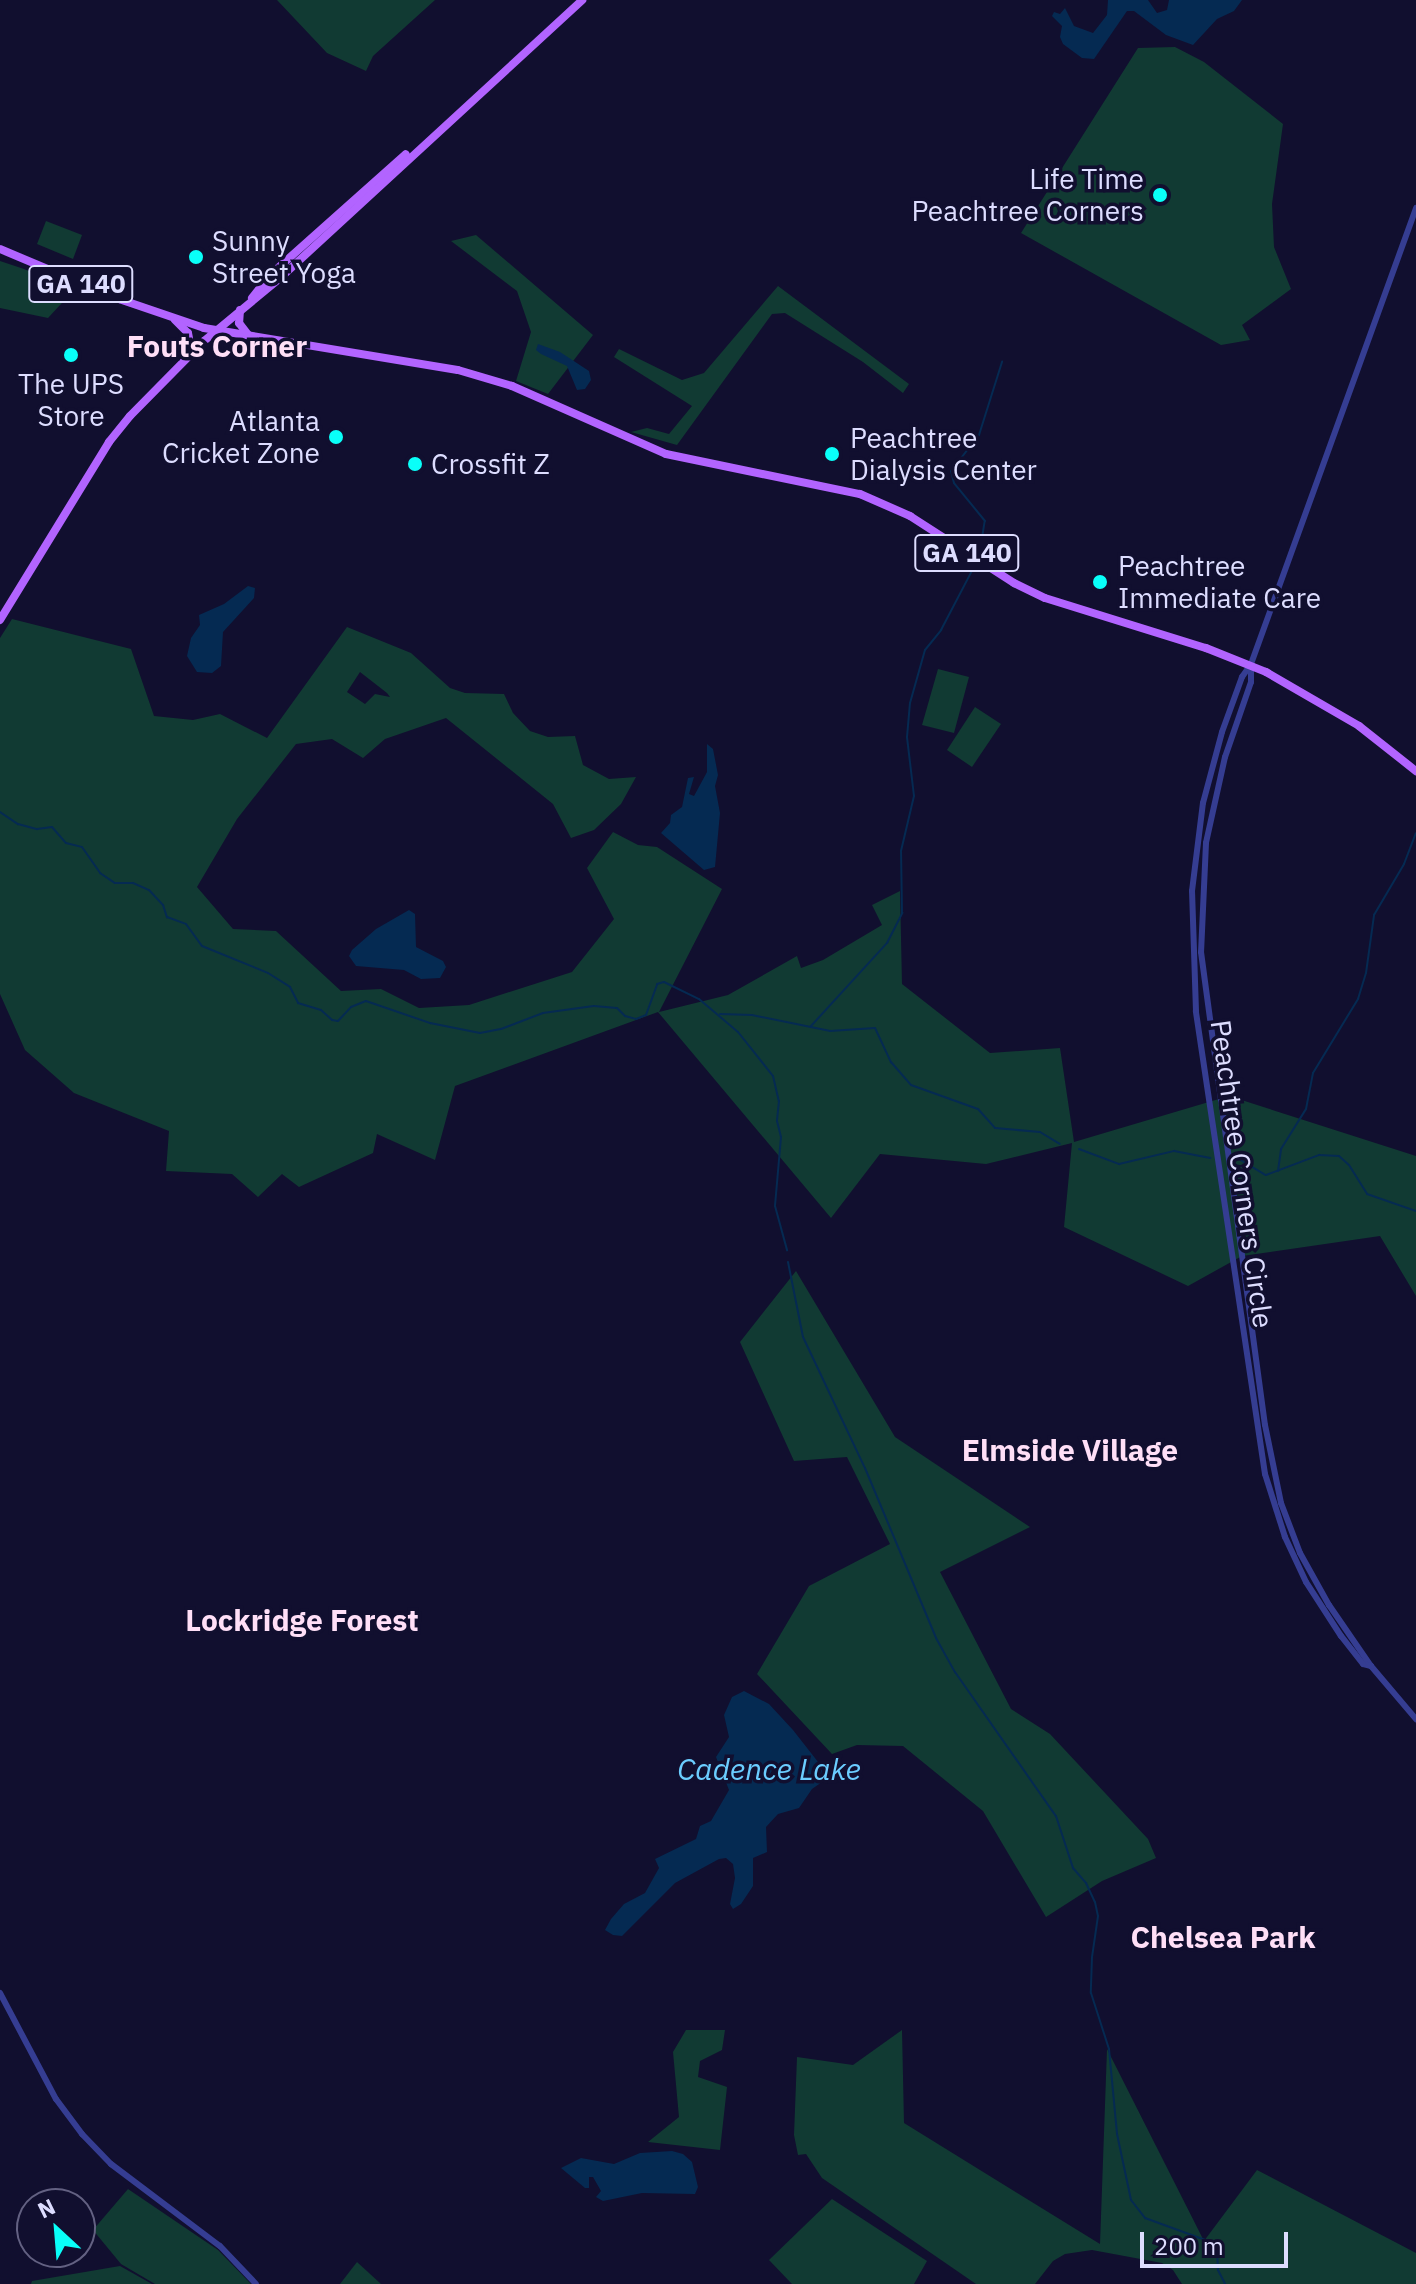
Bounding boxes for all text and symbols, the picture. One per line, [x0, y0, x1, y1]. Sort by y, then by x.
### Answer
place label: Life Time Peachtree Corners [911, 162, 1144, 228]
marker: Life Time Peachtree Corners [1151, 186, 1169, 204]
place label: Sunny Street Yoga [212, 224, 356, 290]
marker: Sunny Street Yoga [187, 248, 205, 266]
road number: GA 140 [27, 262, 135, 306]
district label: Fouts Corner [127, 328, 307, 364]
marker: The UPS Store [62, 346, 80, 364]
place label: The UPS Store [18, 367, 124, 433]
place label: Atlanta Cricket Zone [162, 404, 320, 470]
place label: Peachtree Dialysis Center [850, 421, 1037, 487]
marker: Atlanta Cricket Zone [327, 428, 345, 446]
marker: Peachtree Dialysis Center [821, 443, 843, 465]
place label: Crossfit Z [431, 447, 550, 481]
marker: Crossfit Z [406, 455, 424, 473]
road number: GA 140 [913, 531, 1021, 575]
place label: Peachtree Immediate Care [1118, 549, 1321, 615]
marker: Peachtree Immediate Care [1089, 571, 1111, 593]
street label: Peachtree Corners Circle [1204, 1018, 1280, 1330]
district label: Elmside Village [962, 1432, 1178, 1468]
district label: Lockridge Forest [185, 1602, 419, 1638]
water label: Cadence Lake [677, 1751, 861, 1787]
district label: Chelsea Park [1130, 1919, 1316, 1955]
north arrow [16, 2188, 96, 2268]
text: N [33, 2191, 60, 2224]
scale bar [1144, 2216, 1292, 2266]
text: 200 m [1154, 2230, 1224, 2262]

